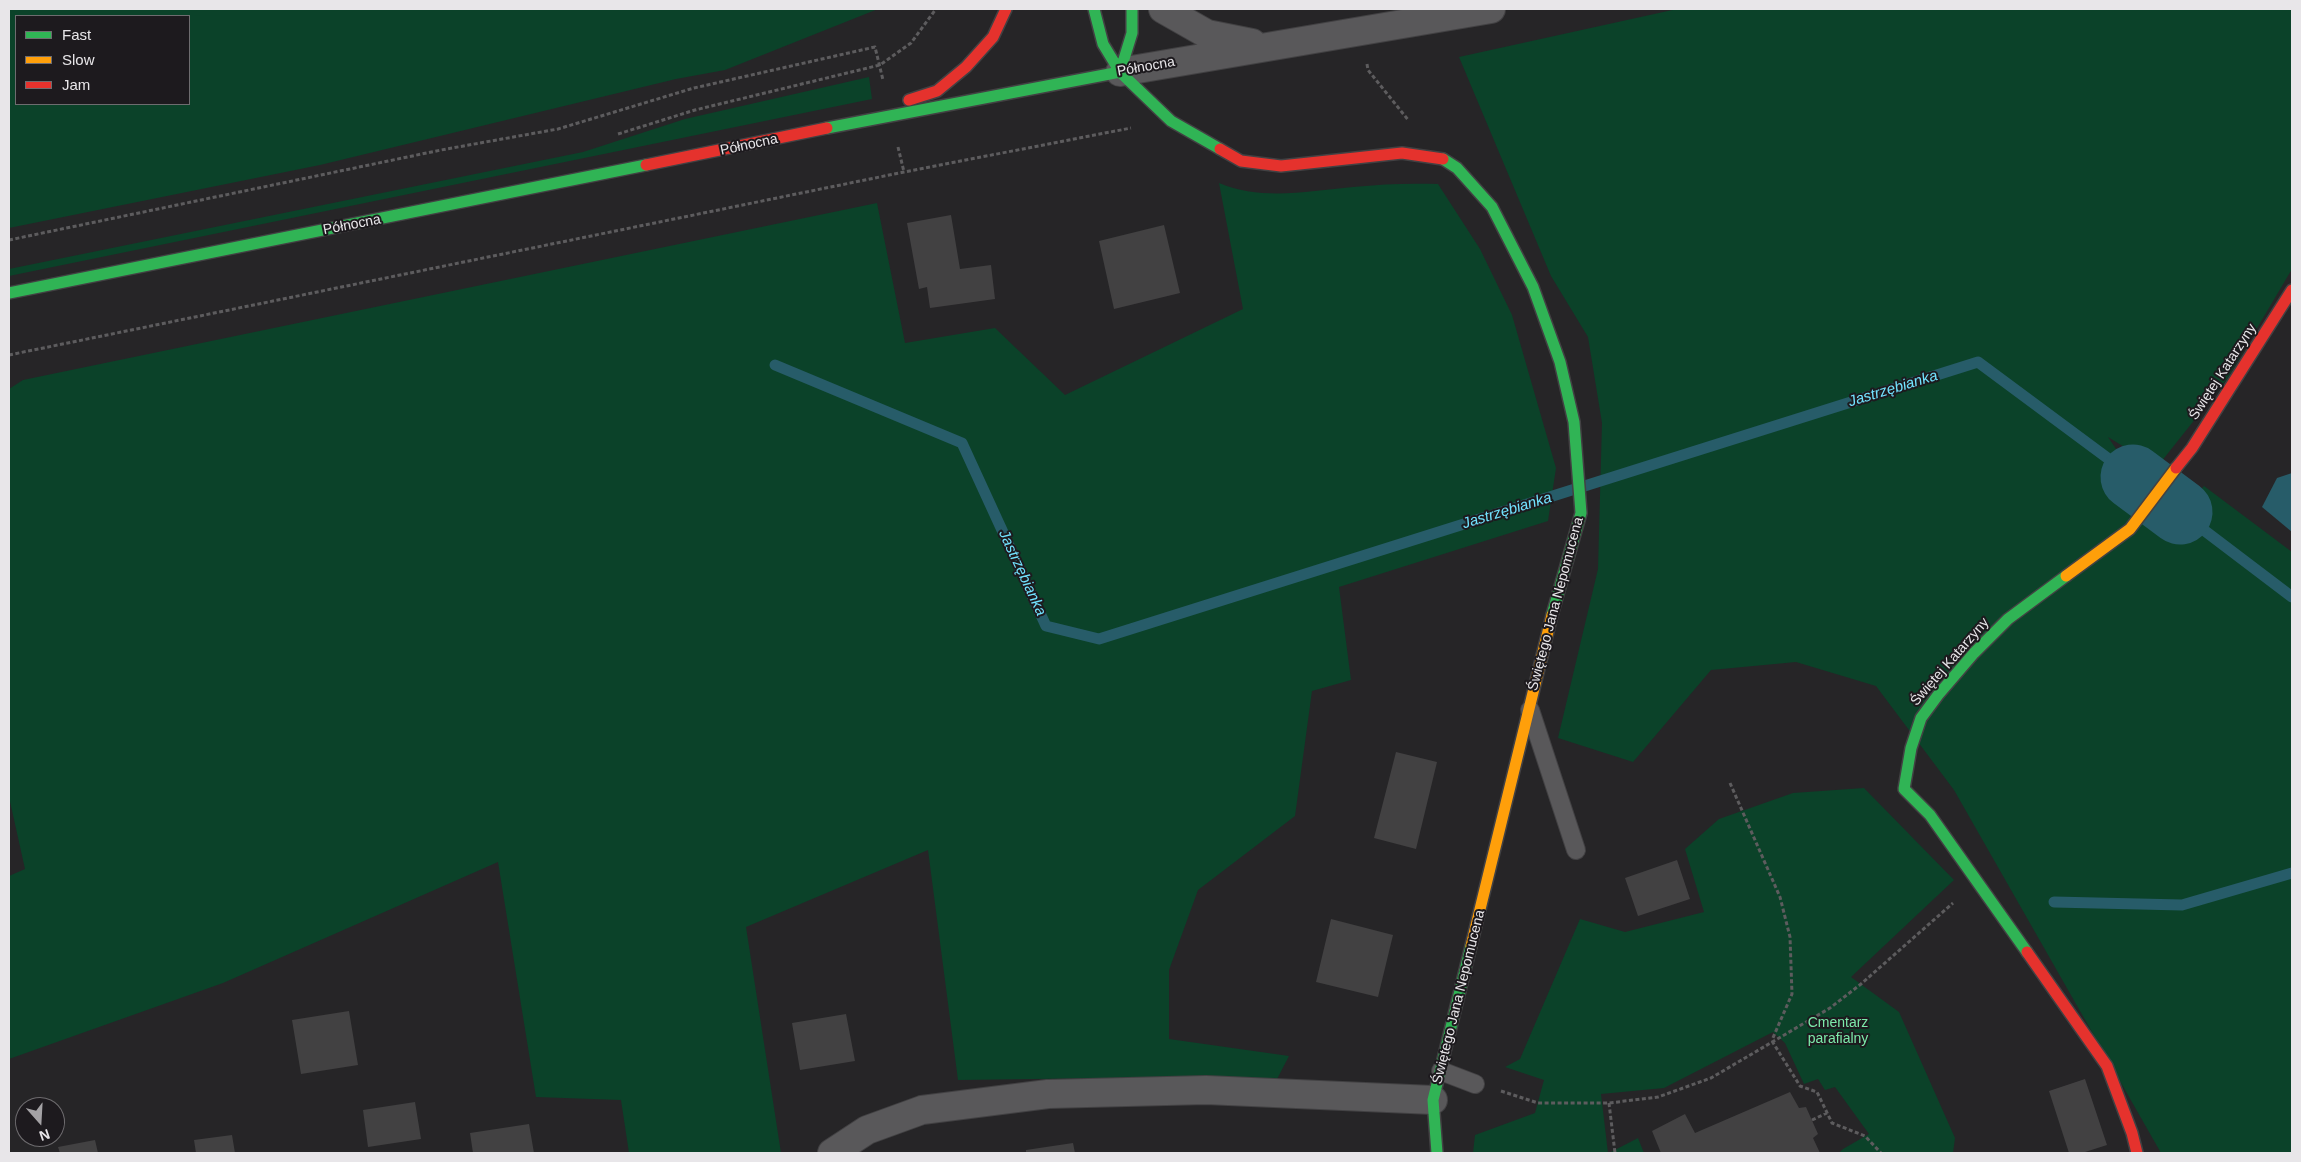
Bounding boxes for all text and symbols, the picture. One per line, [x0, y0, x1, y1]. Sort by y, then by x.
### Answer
legend [15, 15, 190, 105]
text: Fast [62, 26, 91, 43]
text: Slow [62, 51, 95, 68]
street label: Północna [1116, 54, 1176, 80]
text: Jam [62, 76, 90, 93]
street label: Północna [719, 131, 779, 159]
street label: Północna [322, 211, 382, 239]
street label: Świętej Katarzyny [2186, 321, 2260, 423]
water label: Jastrzębianka [1846, 367, 1940, 411]
water label: Jastrzębianka [1460, 489, 1554, 533]
street label: Świętego Jana Nepomucena [1525, 515, 1587, 693]
water label: Jastrzębianka [994, 527, 1050, 619]
street label: Świętej Katarzyny [1907, 615, 1993, 709]
street label: Świętego Jana Nepomucena [1429, 908, 1489, 1086]
park label: Cmentarz parafialny [1808, 1015, 1868, 1048]
north arrow [15, 1097, 65, 1147]
text: N [37, 1126, 52, 1144]

